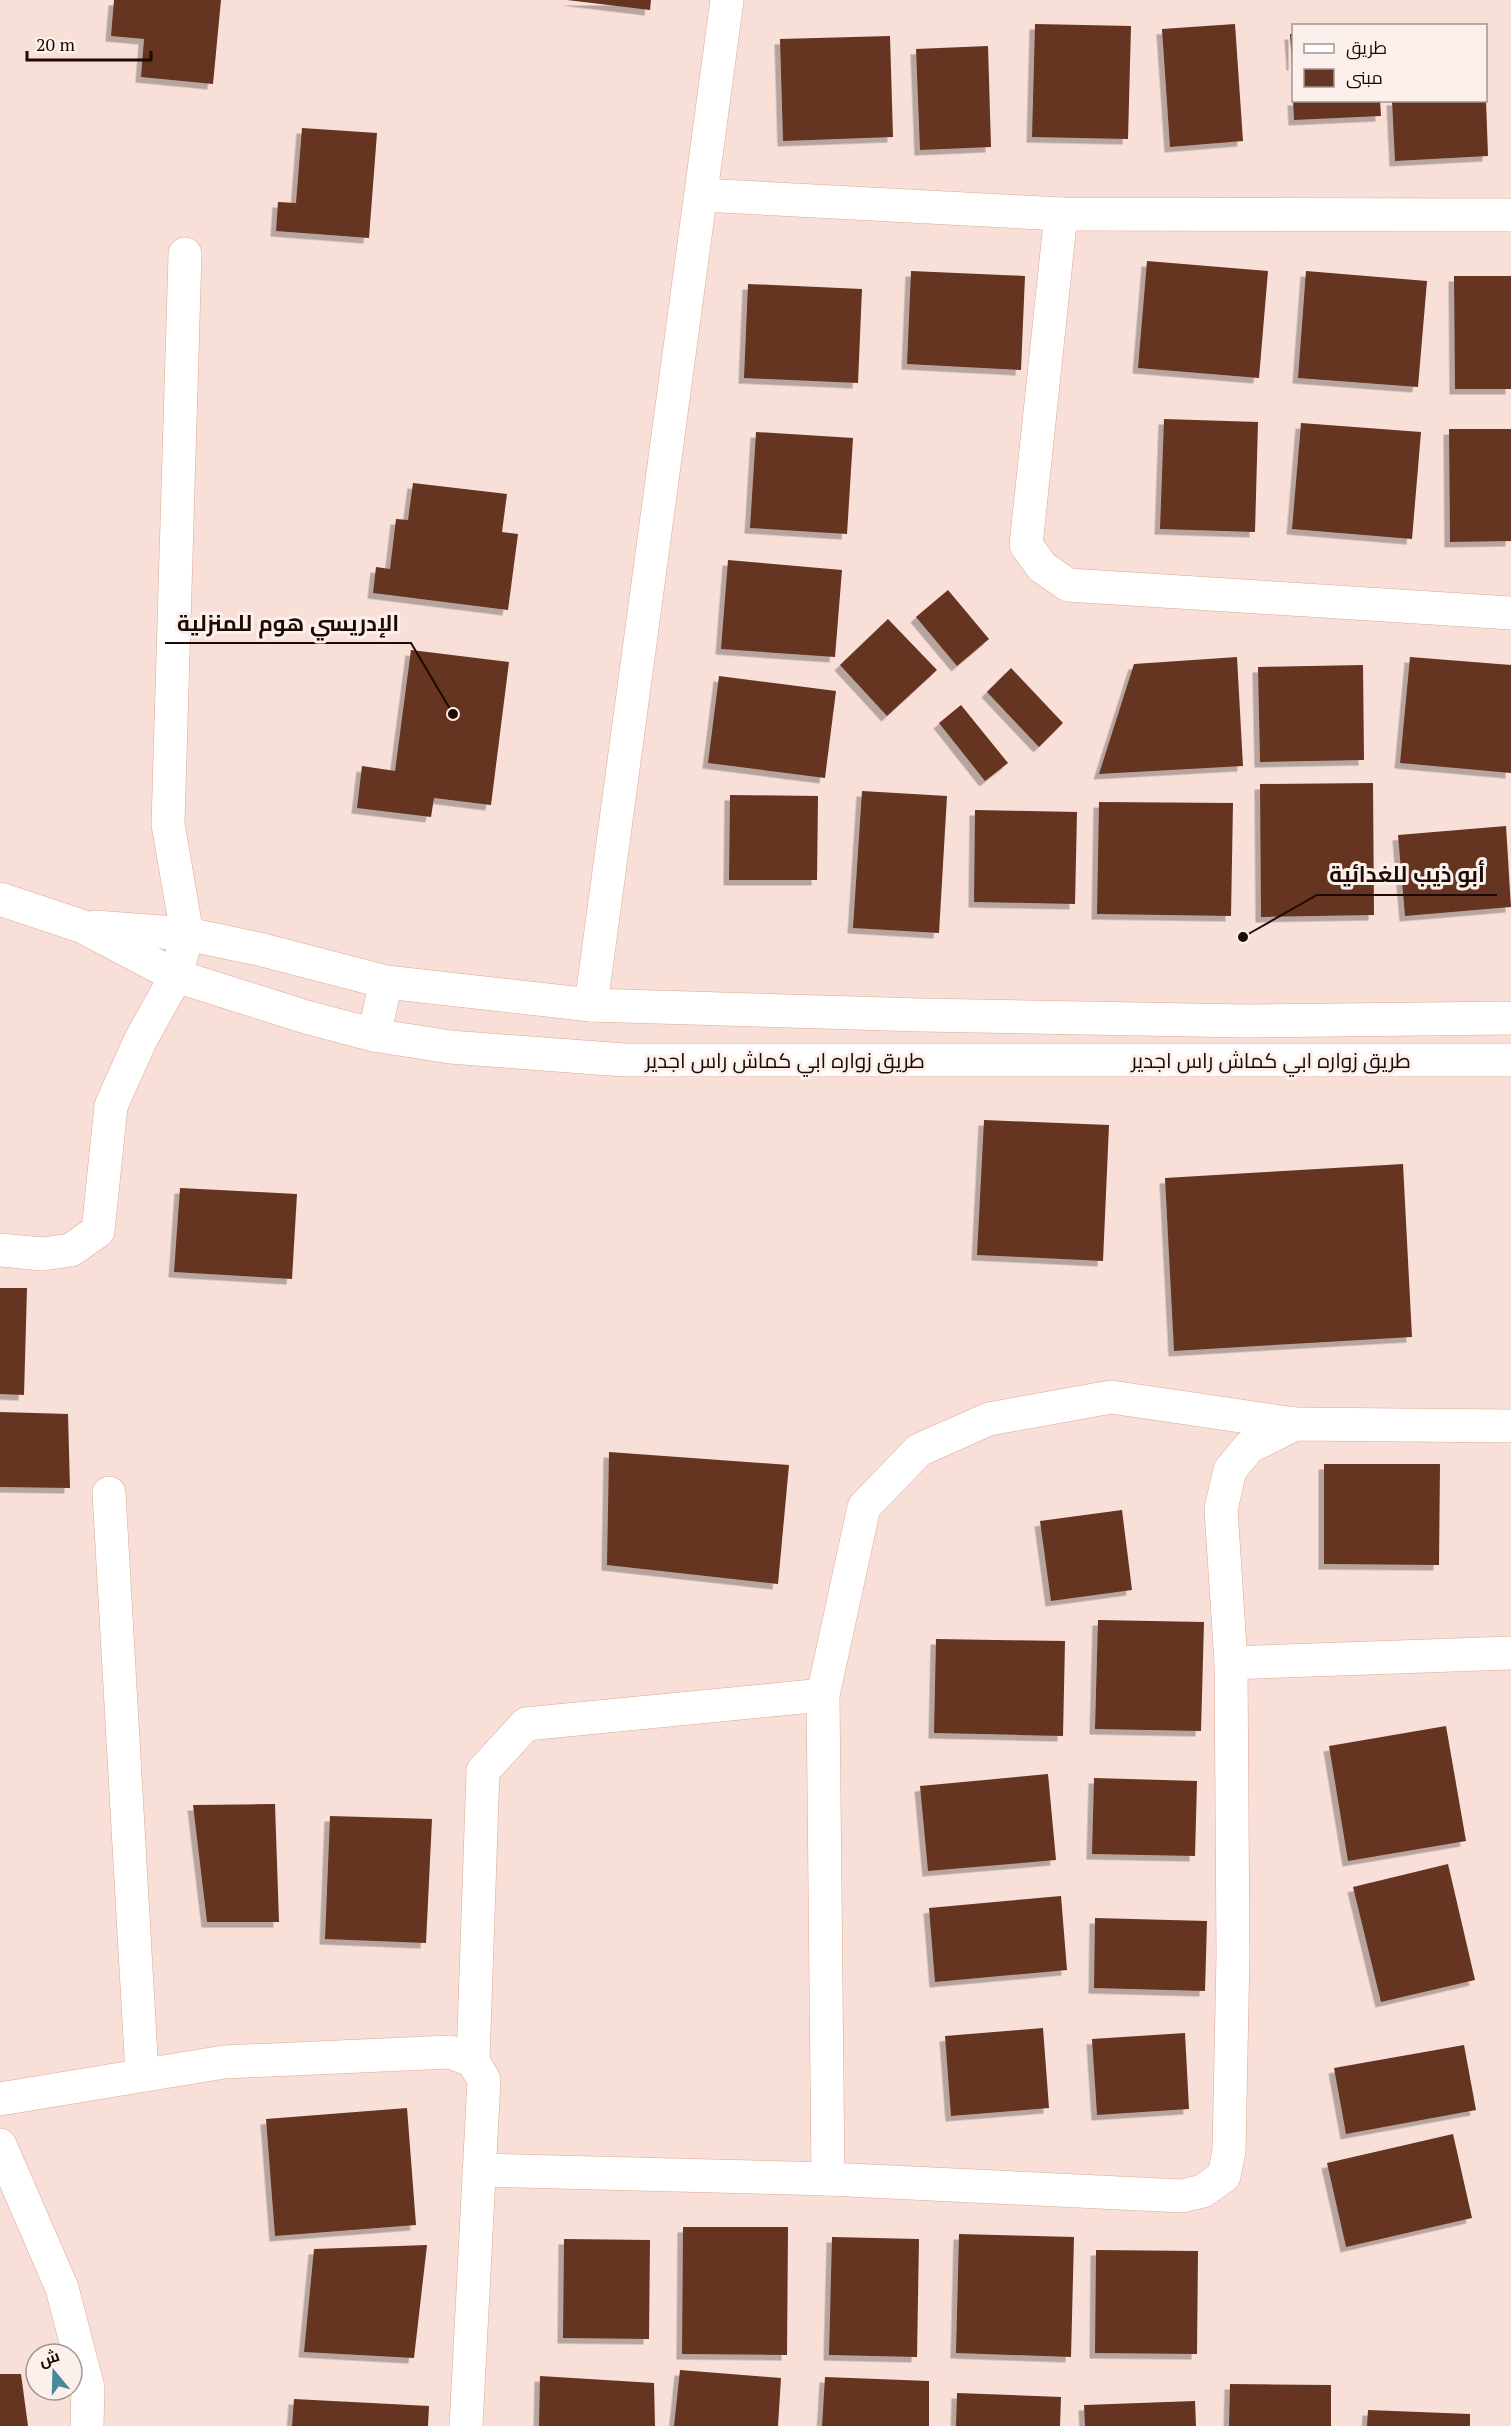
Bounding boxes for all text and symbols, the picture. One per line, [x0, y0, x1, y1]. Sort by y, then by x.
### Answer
scale bar [27, 24, 152, 62]
legend [1292, 24, 1487, 102]
text: 20 m [36, 32, 76, 56]
text: طريق [1346, 35, 1387, 60]
text: مبنى [1346, 65, 1383, 89]
callout: الإدريسي هوم للمنزلية [165, 603, 411, 643]
text: الإدريسي هوم للمنزلية [177, 608, 399, 641]
callout: أبو ذيب للغدائية [1317, 855, 1497, 895]
text: أبو ذيب للغدائية [1329, 859, 1485, 888]
street label: طريق زواره ابي كماش راس اجدير [644, 1046, 925, 1077]
street label: طريق زواره ابي كماش راس اجدير [1130, 1046, 1411, 1077]
north arrow [24, 2342, 84, 2402]
text: ش [36, 2344, 62, 2372]

